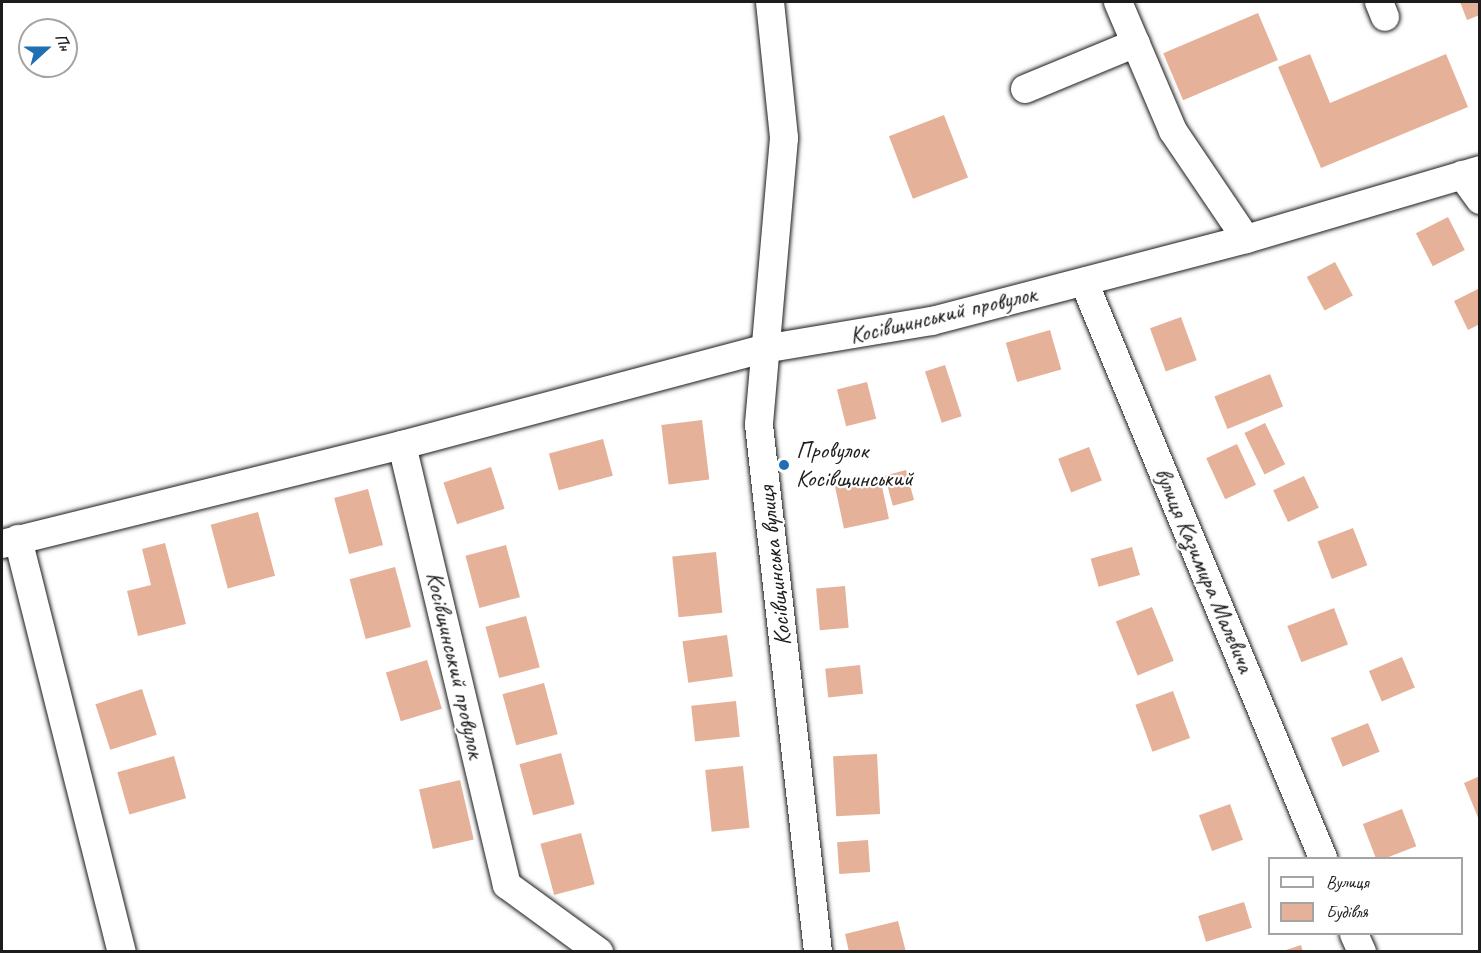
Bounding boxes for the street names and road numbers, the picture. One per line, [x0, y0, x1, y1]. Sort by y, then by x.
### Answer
street label: Косівщинський провулок [847, 280, 1039, 350]
street label: вулиця Казимира Малевича [1147, 462, 1261, 678]
street label: Косівщинська вулиця [752, 484, 798, 648]
street label: Косівщинський провулок [420, 569, 490, 761]

